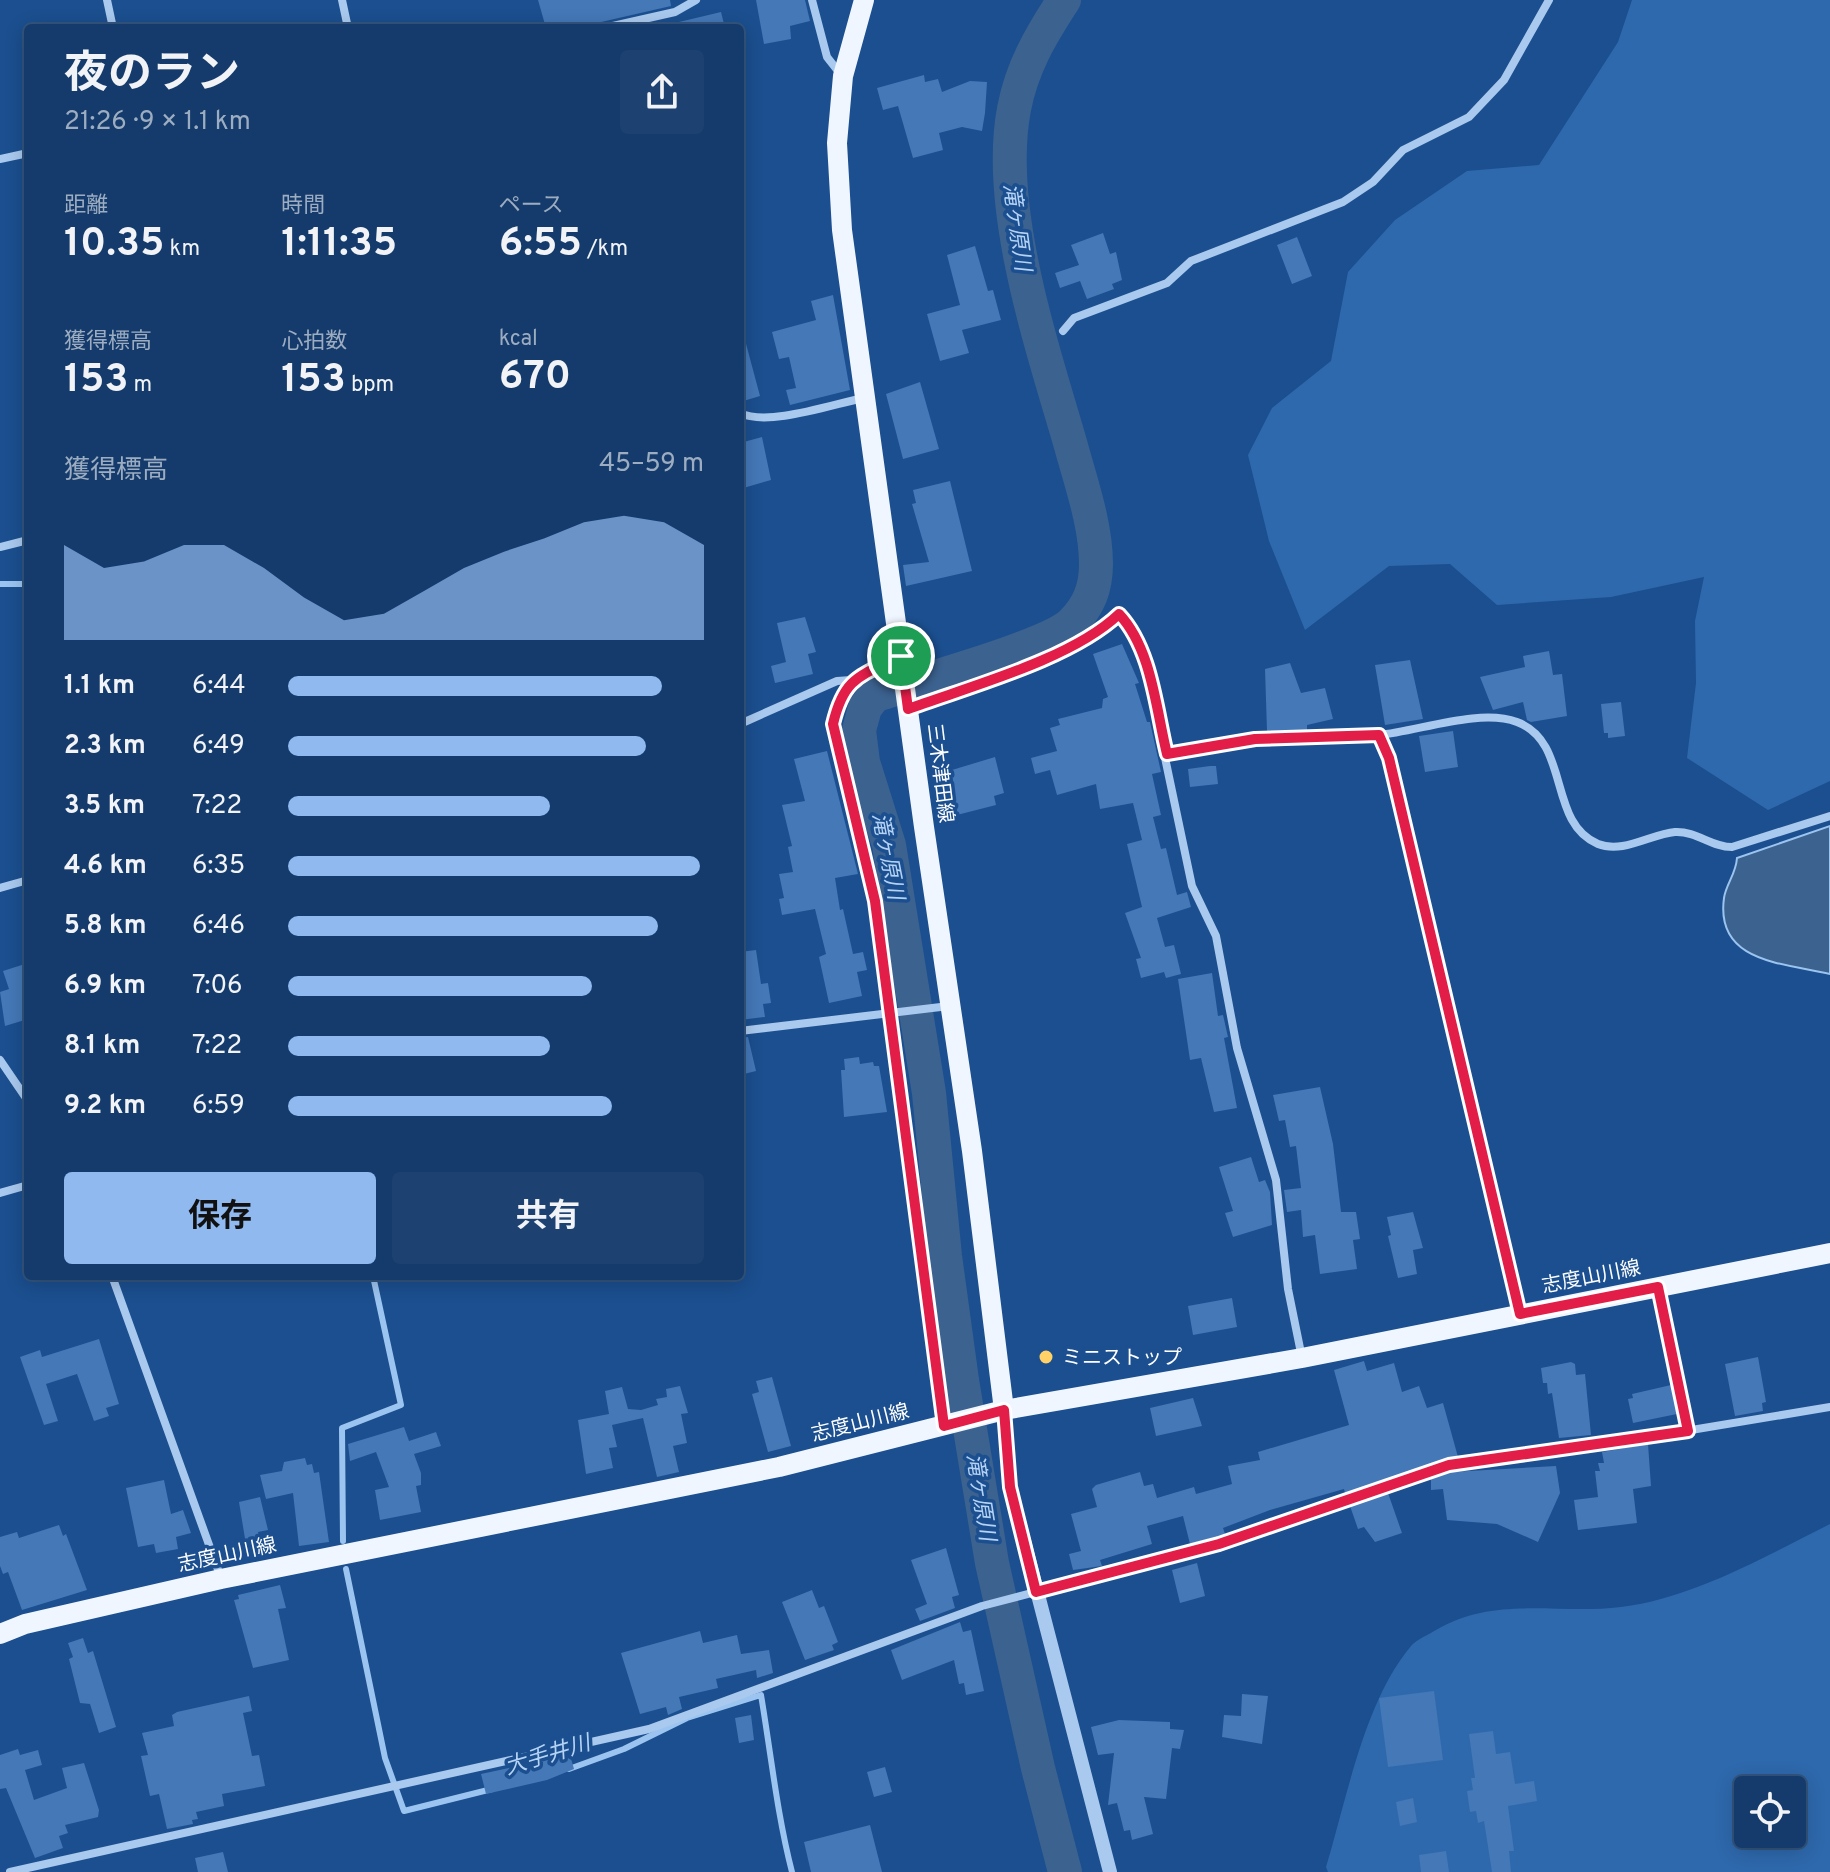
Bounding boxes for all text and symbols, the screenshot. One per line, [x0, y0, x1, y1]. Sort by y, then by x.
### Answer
text: 夜のラン [64, 48, 240, 104]
button: share [620, 50, 704, 134]
text: 21:26 · 9 × 1.1 km [64, 106, 251, 139]
water label: 滝ヶ原川 [996, 182, 1035, 275]
text: 距離 [64, 193, 108, 220]
text: 時間 [281, 193, 325, 220]
text: ペース [499, 193, 564, 220]
text: 10.35 [64, 220, 164, 270]
text: 1:11:35 [281, 220, 397, 270]
text: 6:55 [499, 220, 582, 270]
text: km [164, 236, 200, 263]
text: /km [582, 236, 628, 263]
text: kcal [499, 326, 538, 353]
text: 獲得標高 [64, 329, 152, 356]
text: 心拍数 [281, 329, 347, 356]
text: 670 [499, 353, 571, 403]
text: 153 [64, 356, 128, 406]
text: 153 [281, 356, 346, 406]
text: m [128, 372, 152, 399]
text: bpm [346, 372, 394, 399]
text: 45–59 m [599, 448, 704, 481]
text: 獲得標高 [64, 455, 168, 488]
pin [867, 622, 935, 690]
icon: arrive [879, 634, 923, 678]
text: 1.1 km [64, 670, 135, 703]
text: 6:44 [192, 670, 246, 703]
street label: 三木津田線 [920, 722, 958, 824]
text: 2.3 km [64, 730, 146, 763]
text: 6:49 [192, 730, 245, 763]
text: 3.5 km [64, 790, 145, 823]
text: 7:22 [192, 790, 242, 823]
water label: 滝ヶ原川 [865, 811, 909, 904]
text: 4.6 km [64, 850, 147, 883]
text: 6:35 [192, 850, 245, 883]
text: 5.8 km [64, 910, 146, 943]
text: 6:46 [192, 910, 245, 943]
text: 6.9 km [64, 970, 146, 1003]
text: 7:06 [192, 970, 243, 1003]
text: 8.1 km [64, 1030, 140, 1063]
text: 7:22 [192, 1030, 242, 1063]
text: 9.2 km [64, 1090, 146, 1123]
text: 6:59 [192, 1090, 245, 1123]
button: 保存 [64, 1172, 376, 1264]
button: 共有 [392, 1172, 704, 1264]
street label: 志度山川線 [1540, 1256, 1643, 1300]
place label: ミニストップ [1062, 1346, 1182, 1372]
marker: ミニストップ [1037, 1348, 1055, 1366]
street label: 志度山川線 [809, 1399, 912, 1449]
water label: 滝ヶ原川 [959, 1452, 1000, 1545]
street label: 志度山川線 [176, 1533, 279, 1579]
water label: 大手井川 [502, 1730, 596, 1782]
map controls [1734, 1776, 1806, 1848]
button: locate [1734, 1776, 1806, 1848]

